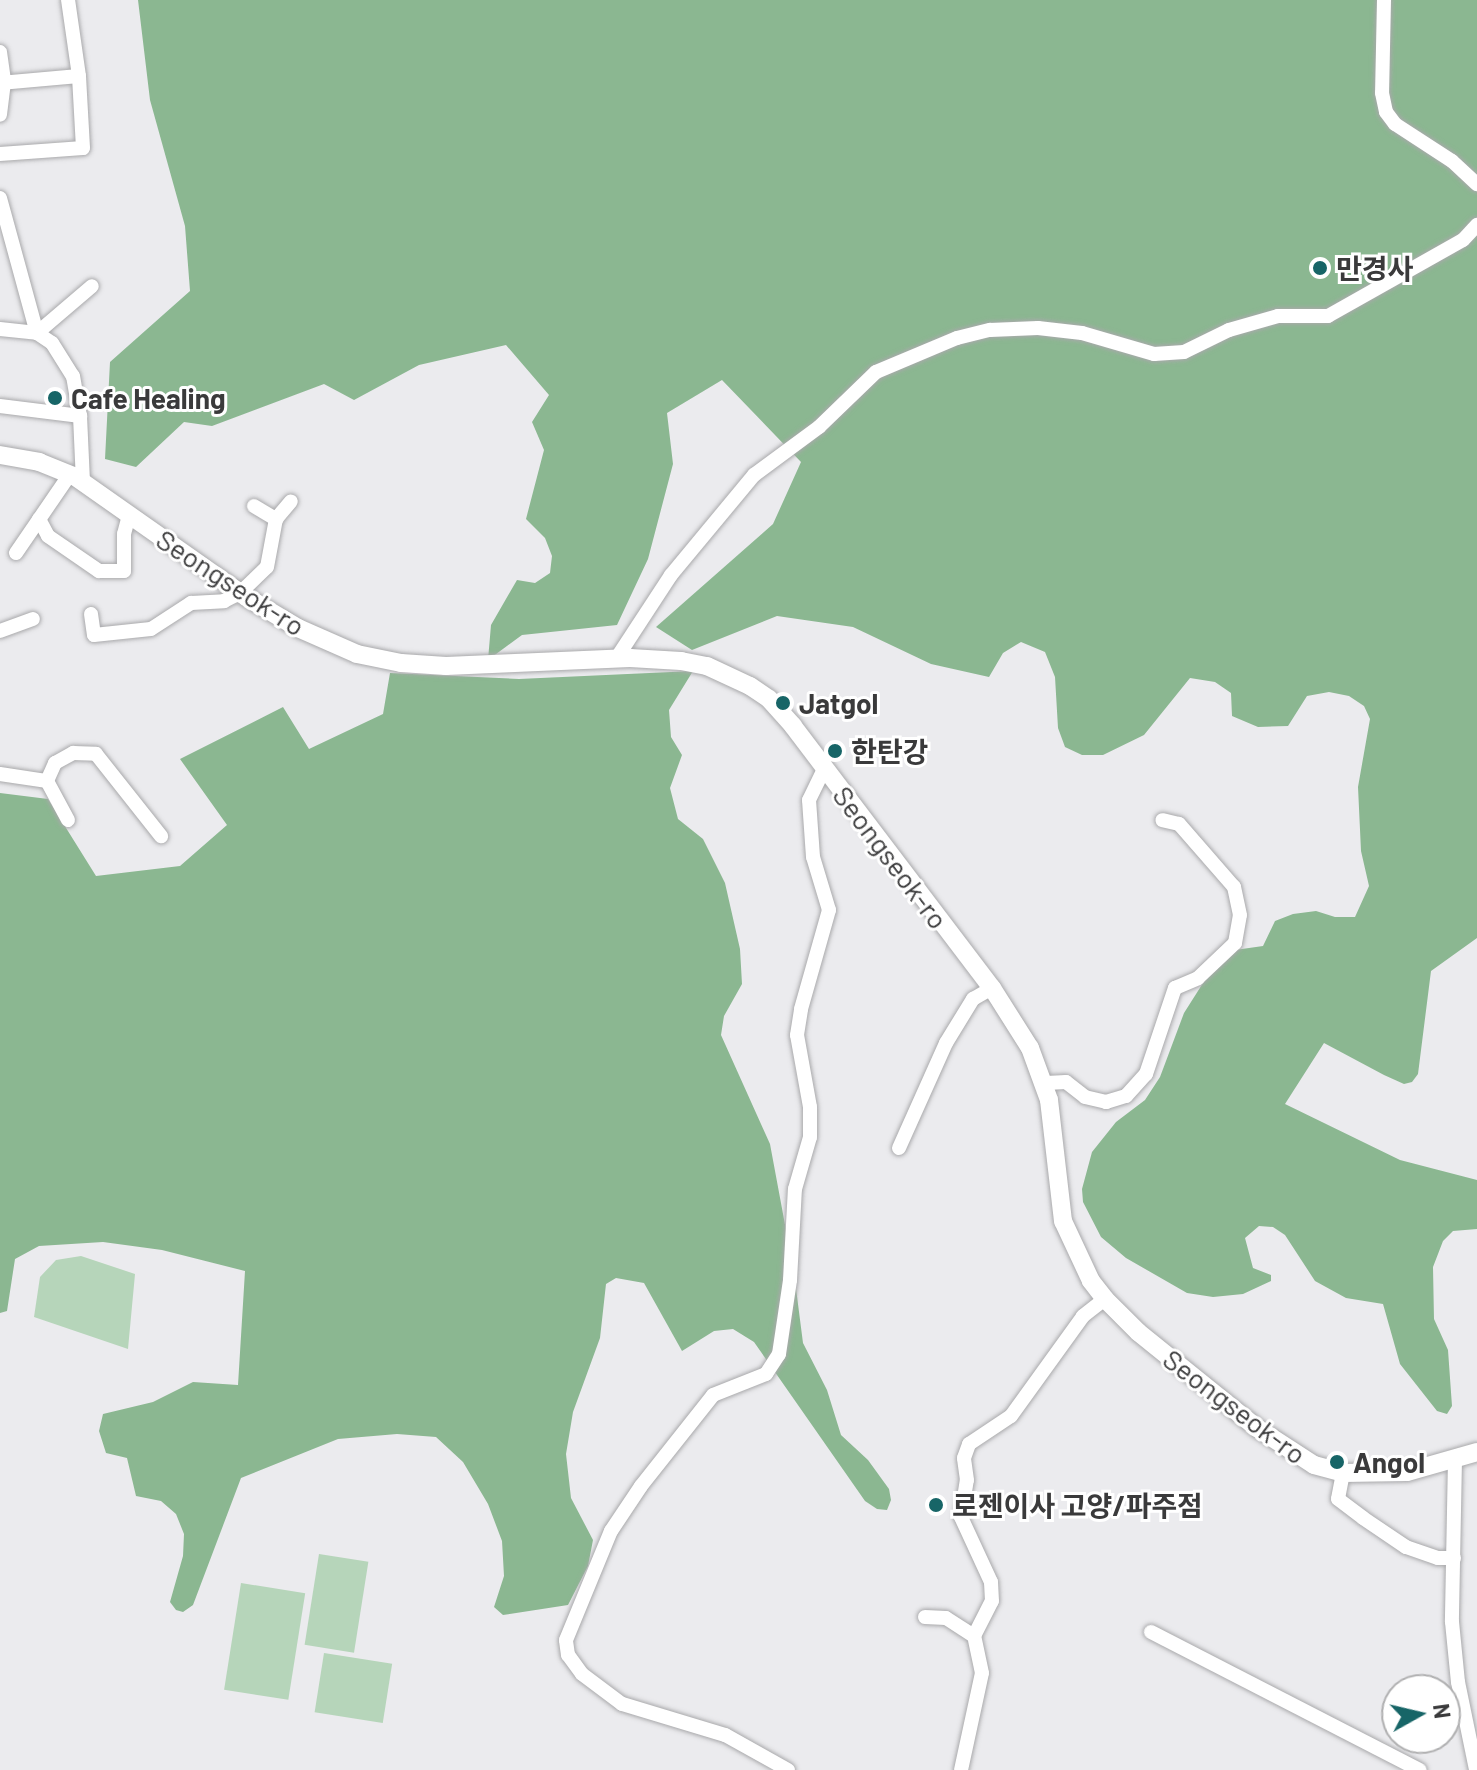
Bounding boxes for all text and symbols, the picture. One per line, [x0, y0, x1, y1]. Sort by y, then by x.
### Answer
place label: 만경사 [1336, 251, 1413, 285]
marker: 만경사 [1311, 259, 1329, 277]
place label: Cafe Healing [71, 381, 226, 415]
marker: Cafe Healing [46, 389, 64, 407]
street label: Seongseok-ro [151, 522, 311, 642]
place label: Jatgol [799, 686, 878, 720]
marker: Jatgol [774, 694, 792, 712]
place label: 한탄강 [851, 734, 928, 768]
marker: 한탄강 [826, 742, 844, 760]
street label: Seongseok-ro [826, 779, 956, 935]
street label: Seongseok-ro [1157, 1341, 1313, 1471]
place label: Angol [1353, 1445, 1425, 1479]
marker: Angol [1328, 1453, 1346, 1471]
place label: 로젠이사 고양/파주점 [952, 1488, 1203, 1522]
marker: 로젠이사 고양/파주점 [927, 1496, 945, 1514]
north arrow [1381, 1674, 1461, 1754]
text: N [1429, 1702, 1457, 1720]

